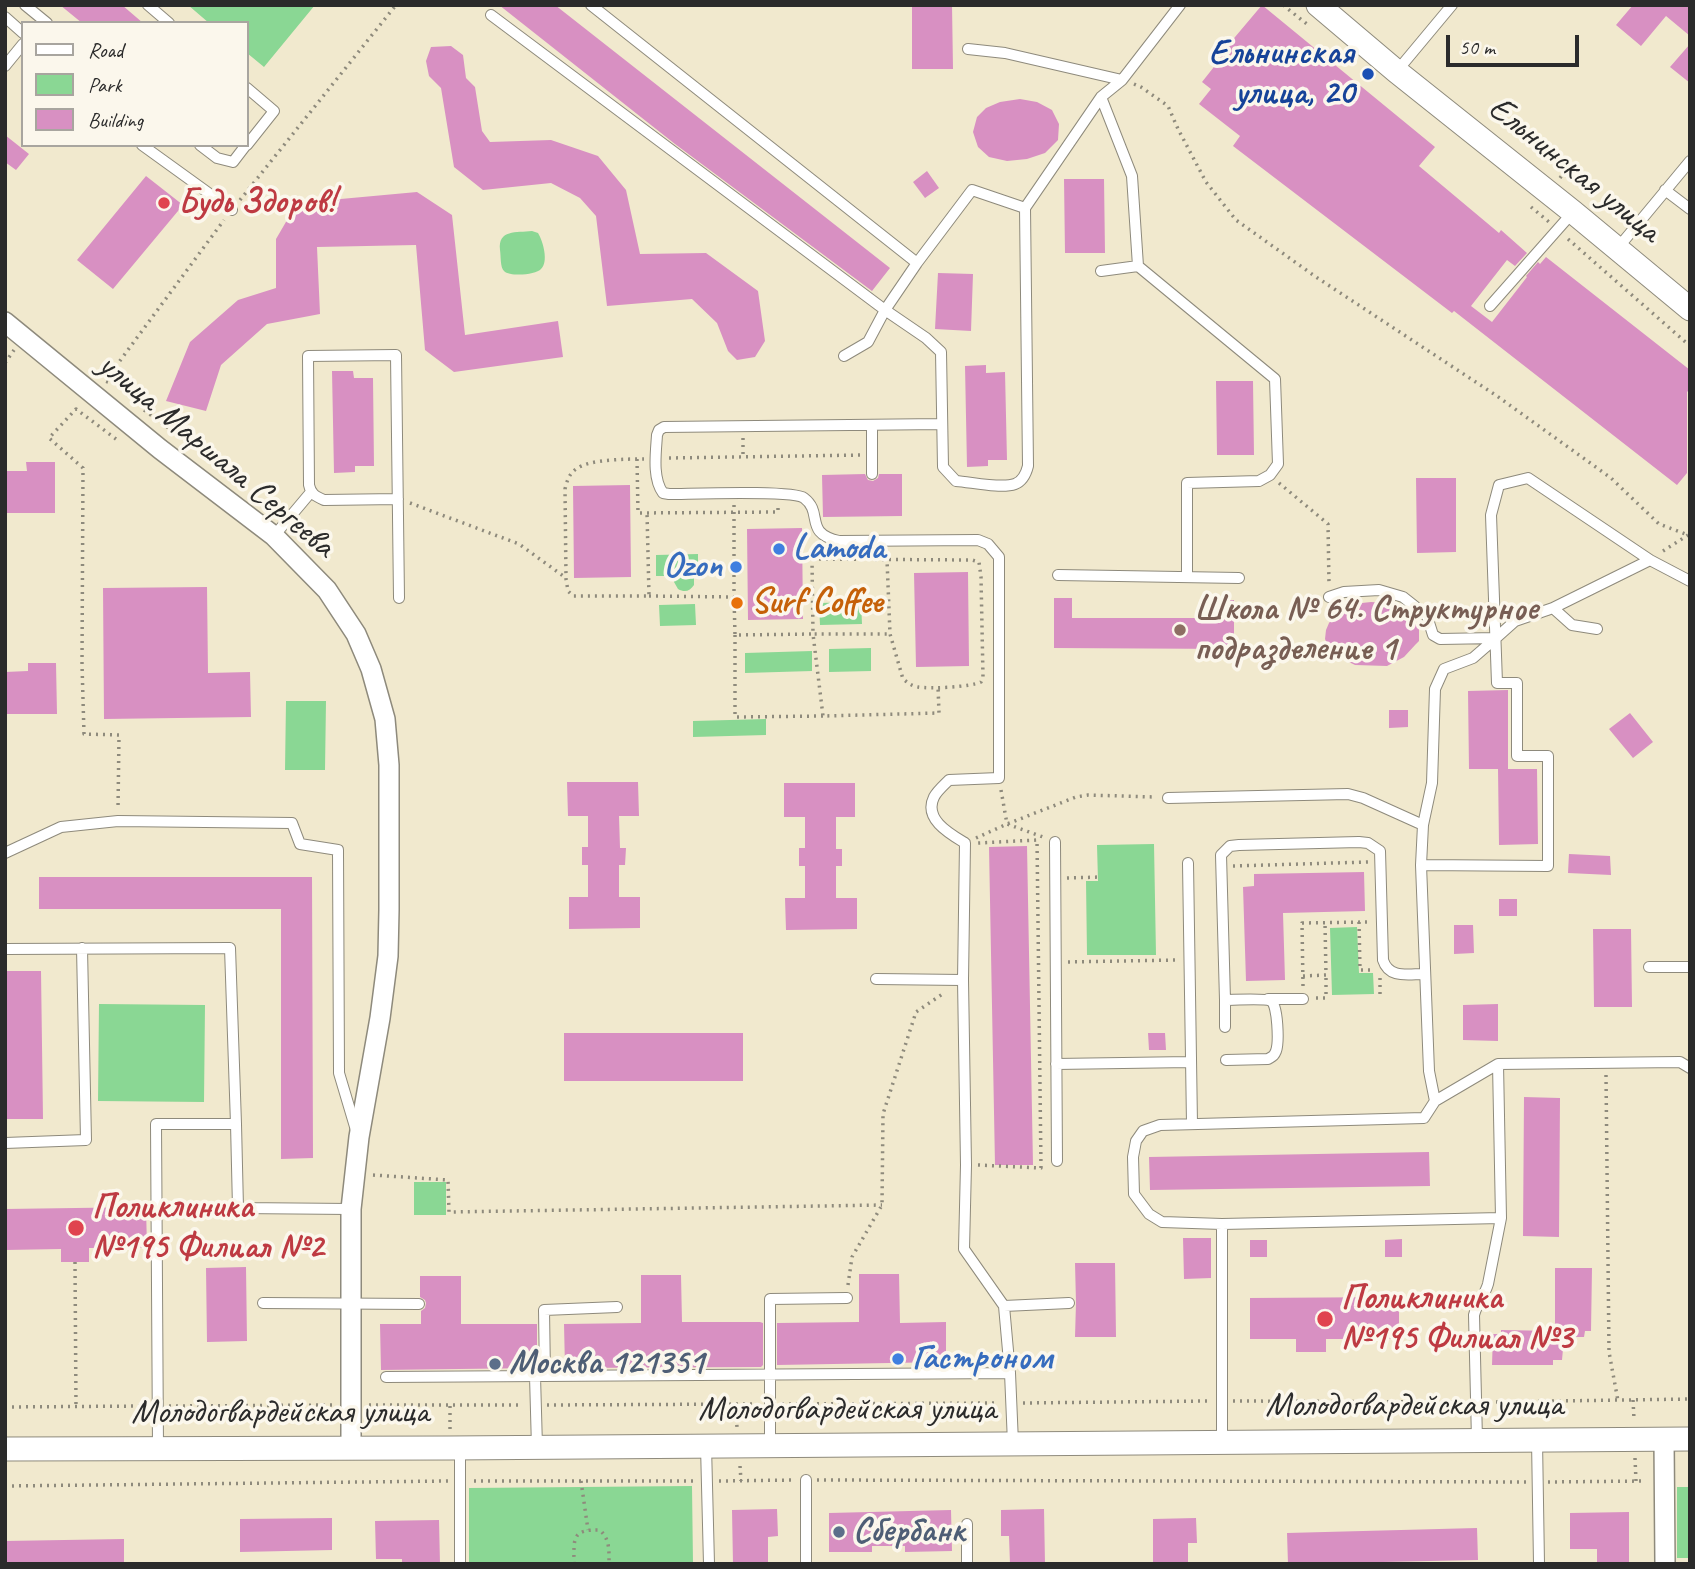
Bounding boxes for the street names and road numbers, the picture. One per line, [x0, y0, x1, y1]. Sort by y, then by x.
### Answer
street label: Ельнинская улица [1479, 88, 1669, 252]
street label: улица Маршала Сергеева [89, 345, 343, 567]
street label: Молодогвардейская улица [1265, 1385, 1563, 1427]
street label: Молодогвардейская улица [698, 1389, 996, 1431]
street label: Молодогвардейская улица [131, 1392, 429, 1434]

